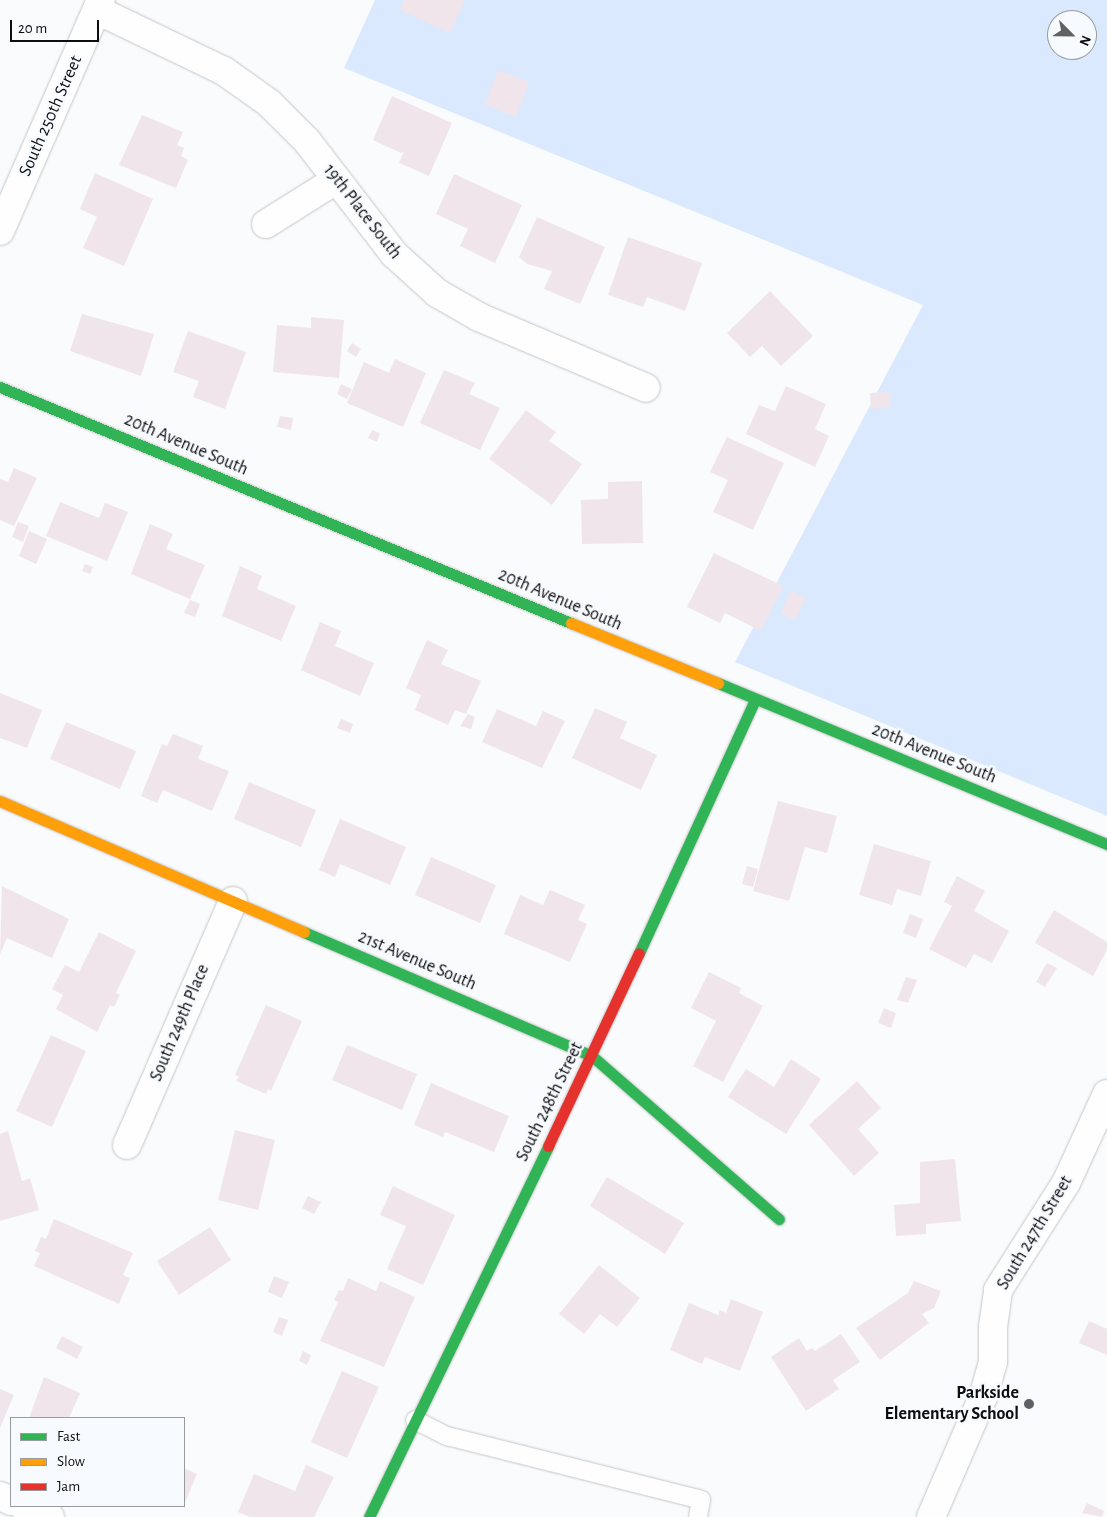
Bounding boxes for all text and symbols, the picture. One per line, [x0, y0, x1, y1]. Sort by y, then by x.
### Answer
scale bar [12, 10, 101, 42]
north arrow [1047, 10, 1097, 60]
text: 20 m [18, 21, 47, 36]
text: N [1077, 33, 1093, 48]
street label: South 250th Street [15, 52, 87, 180]
street label: 19th Place South [318, 160, 406, 264]
street label: 20th Avenue South [121, 409, 251, 481]
street label: 20th Avenue South [495, 564, 625, 636]
street label: 20th Avenue South [869, 719, 999, 789]
street label: 21st Avenue South [355, 926, 479, 996]
street label: South 249th Place [146, 961, 214, 1085]
street label: South 248th Street [512, 1039, 588, 1165]
street label: South 247th Street [993, 1172, 1077, 1294]
place label: Parkside Elementary School [884, 1383, 1019, 1426]
marker: Parkside Elementary School [1023, 1398, 1035, 1410]
legend [10, 1417, 185, 1507]
text: Fast [57, 1429, 80, 1444]
text: Slow [57, 1454, 85, 1469]
text: Jam [57, 1479, 80, 1494]

